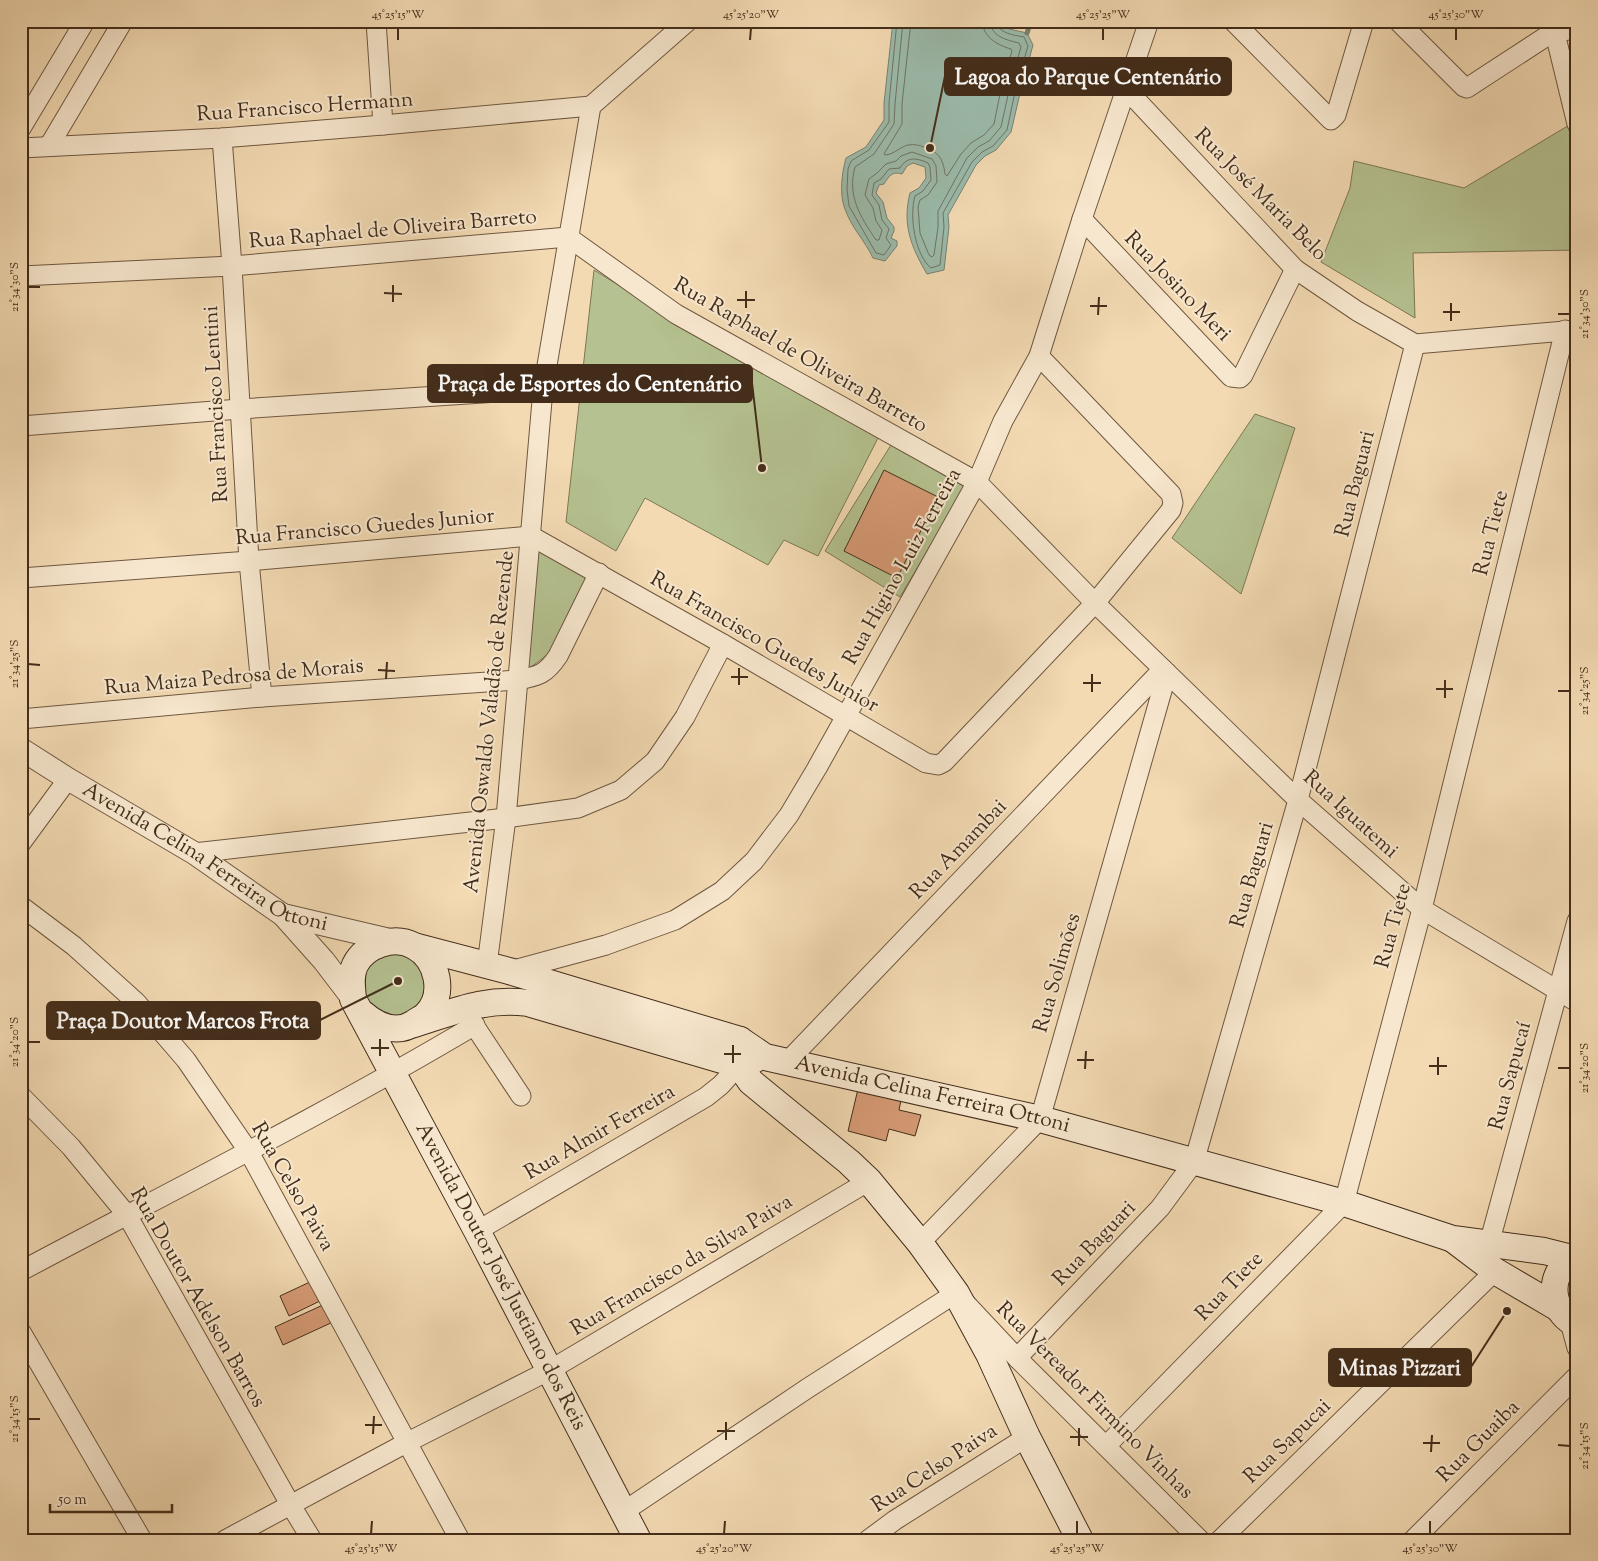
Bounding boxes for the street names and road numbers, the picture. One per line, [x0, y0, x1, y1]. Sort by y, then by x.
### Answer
street label: Rua Francisco Hermann [196, 85, 414, 131]
street label: Rua José Maria Belo [1187, 122, 1333, 268]
street label: Rua Raphael de Oliveira Barreto [248, 202, 538, 258]
street label: Rua Josino Meri [1116, 225, 1238, 349]
street label: Rua Raphael de Oliveira Barreto [667, 271, 933, 441]
street label: Rua Francisco Lentini [197, 305, 237, 503]
street label: Rua Baguari [1328, 428, 1384, 540]
street label: Rua Higino Luiz Ferreira [836, 463, 970, 671]
street label: Rua Tiete [1467, 487, 1517, 579]
street label: Rua Francisco Guedes Junior [234, 502, 496, 554]
street label: Avenida Oswaldo Valadão de Rezende [457, 549, 523, 895]
street label: Rua Francisco Guedes Junior [644, 565, 884, 721]
street label: Rua Maiza Pedrosa de Morais [103, 652, 365, 704]
street label: Rua Iguatemi [1295, 764, 1405, 866]
street label: Avenida Celina Ferreira Ottoni [76, 775, 331, 940]
street label: Rua Amambai [903, 793, 1015, 907]
street label: Rua Baguari [1224, 818, 1282, 931]
street label: Rua Tiete [1368, 880, 1420, 972]
street label: Rua Solimões [1027, 910, 1089, 1036]
street label: Rua Sapucaí [1482, 1018, 1540, 1134]
street label: Avenida Celina Ferreira Ottoni [792, 1049, 1073, 1142]
street label: Rua Almir Ferreira [519, 1078, 681, 1188]
street label: Rua Celso Paiva [243, 1117, 341, 1257]
street label: Avenida Doutor José Justiano dos Reis [407, 1118, 593, 1436]
street label: Rua Doutor Adelson Barros [122, 1182, 272, 1414]
street label: Rua Francisco da Silva Paiva [565, 1188, 799, 1344]
street label: Rua Baguari [1046, 1194, 1144, 1294]
street label: Rua Tiete [1189, 1245, 1271, 1329]
street label: Rua Vereador Firmino Vinhas [988, 1295, 1200, 1507]
street label: Rua Sapucai [1237, 1392, 1339, 1492]
street label: Rua Guaiba [1431, 1393, 1528, 1490]
street label: Rua Celso Paiva [866, 1417, 1004, 1521]

